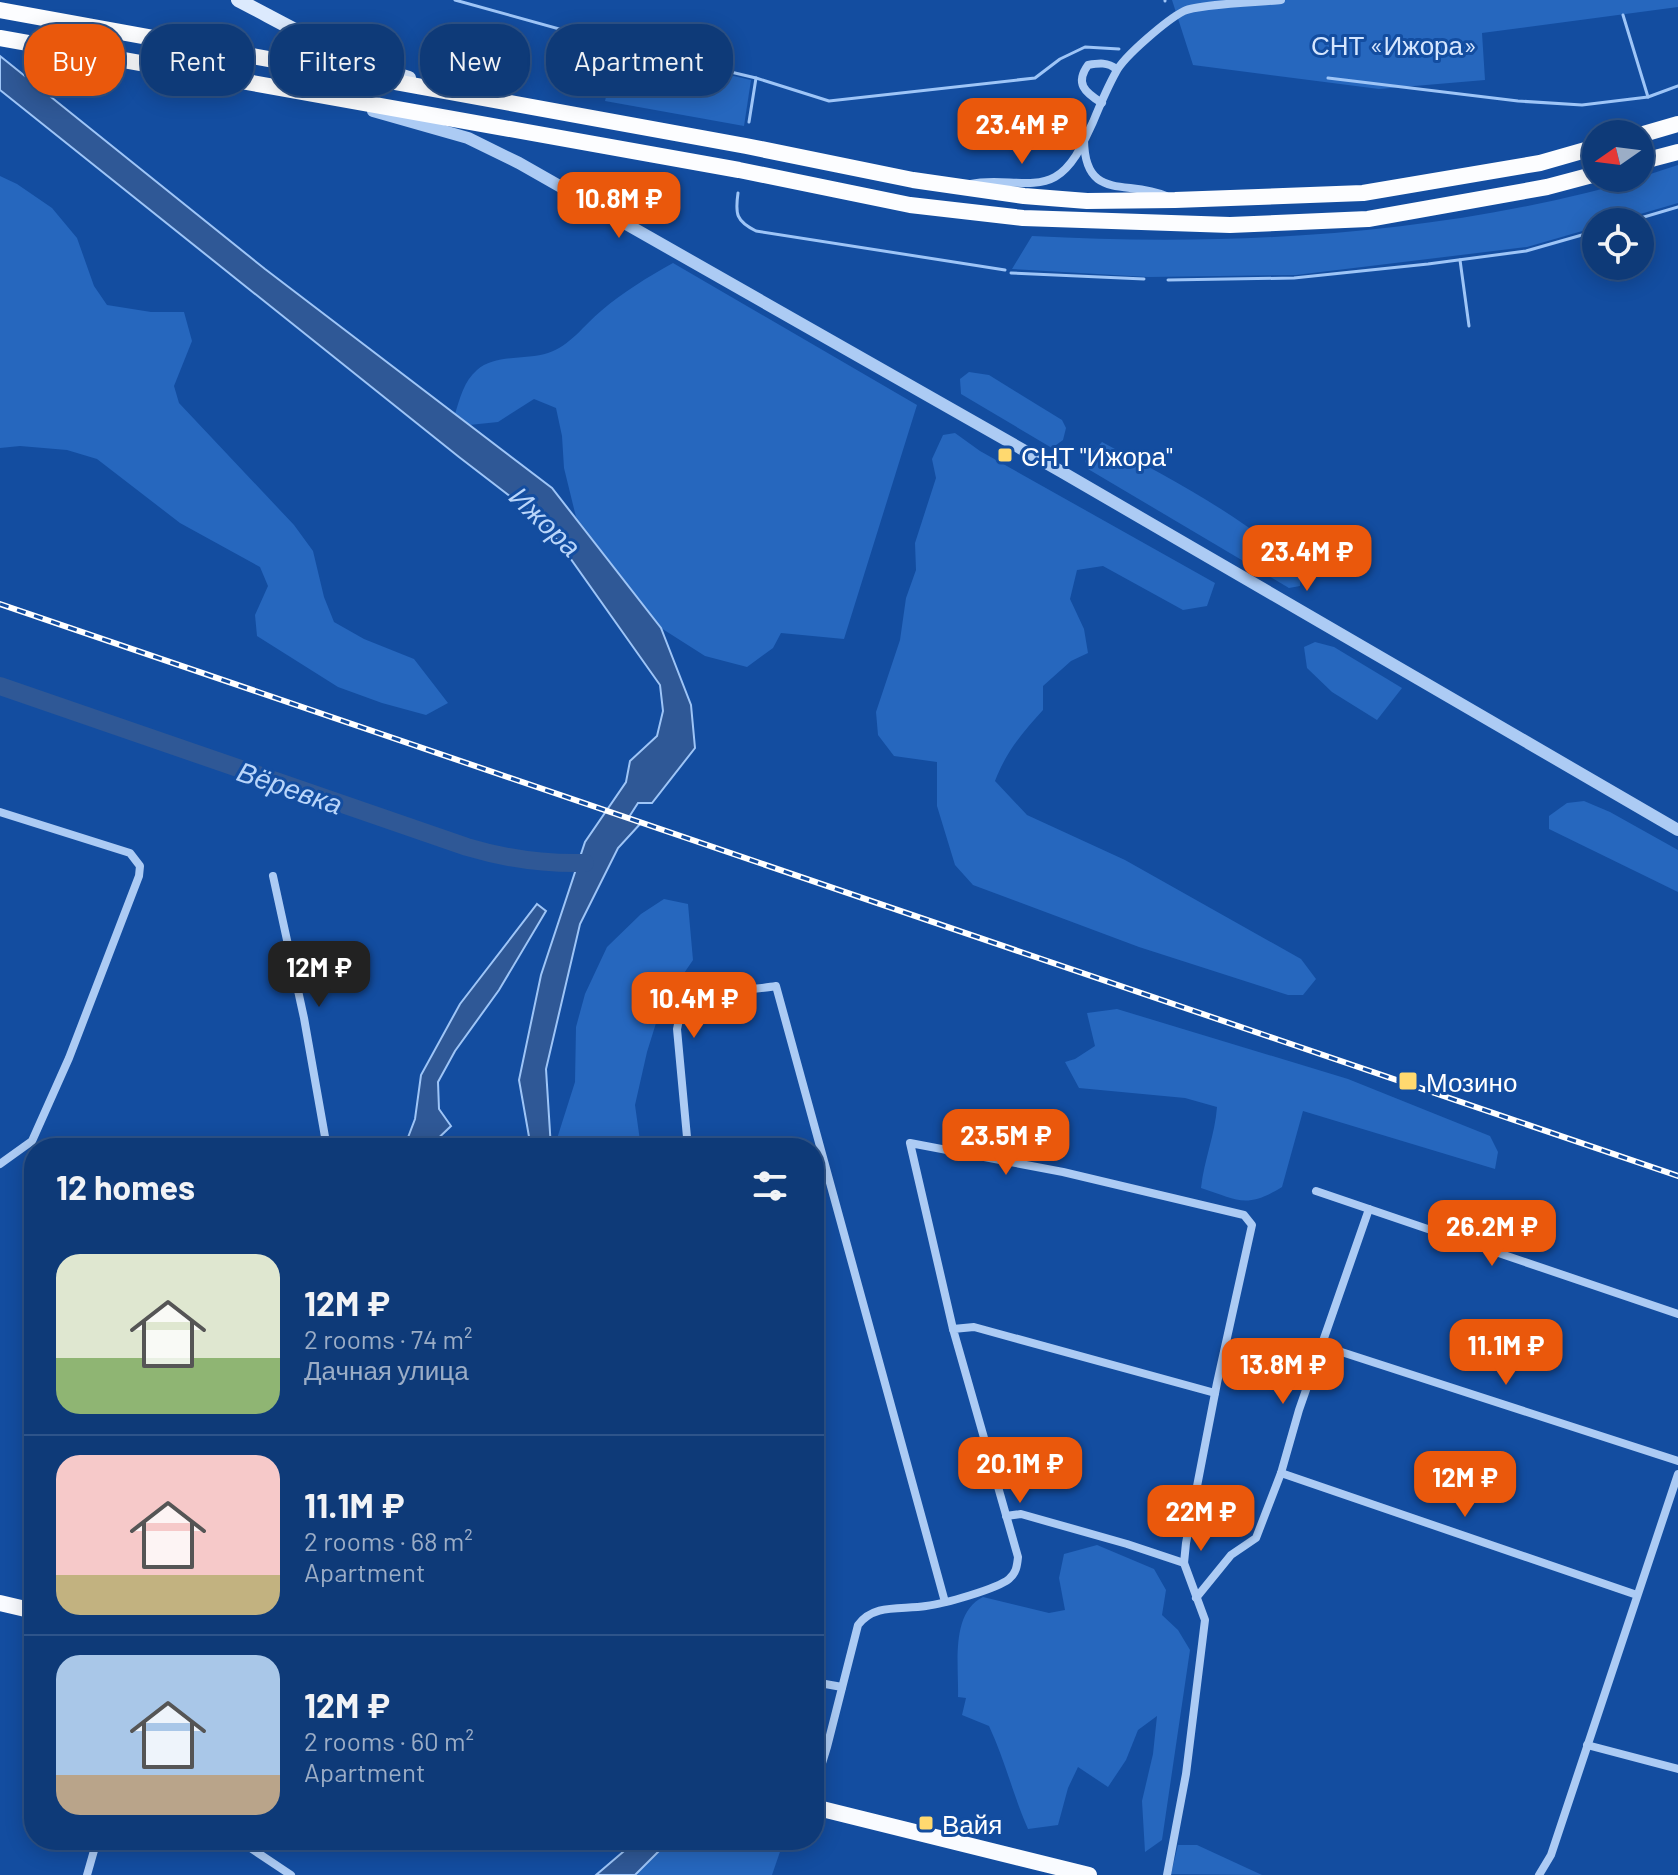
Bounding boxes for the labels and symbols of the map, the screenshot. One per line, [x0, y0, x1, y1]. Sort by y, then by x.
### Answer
park label: СНТ «Ижора» [1311, 29, 1477, 60]
pin: 23.4M ₽ [948, 98, 1096, 166]
north arrow [1582, 120, 1654, 192]
pin: 10.8M ₽ [545, 172, 693, 240]
place label: СНТ "Ижора" [1021, 440, 1173, 471]
marker: СНТ "Ижора" [996, 446, 1014, 464]
water label: Ижора [503, 479, 589, 563]
pin: 23.4M ₽ [1233, 525, 1381, 593]
water label: Вёревка [233, 753, 347, 821]
pin: 12M ₽ [263, 941, 375, 1009]
pin: 10.4M ₽ [620, 972, 768, 1040]
place label: Мозино [1426, 1066, 1517, 1097]
marker: Мозино [1397, 1070, 1419, 1092]
pin: 23.5M ₽ [932, 1109, 1080, 1177]
pin: 26.2M ₽ [1418, 1200, 1566, 1268]
pin: 11.1M ₽ [1432, 1319, 1580, 1387]
pin: 13.8M ₽ [1209, 1338, 1357, 1406]
pin: 20.1M ₽ [946, 1437, 1094, 1505]
pin: 12M ₽ [1409, 1451, 1521, 1519]
pin: 22M ₽ [1145, 1485, 1257, 1553]
place label: Вайя [942, 1808, 1002, 1839]
marker: Вайя [917, 1814, 935, 1832]

